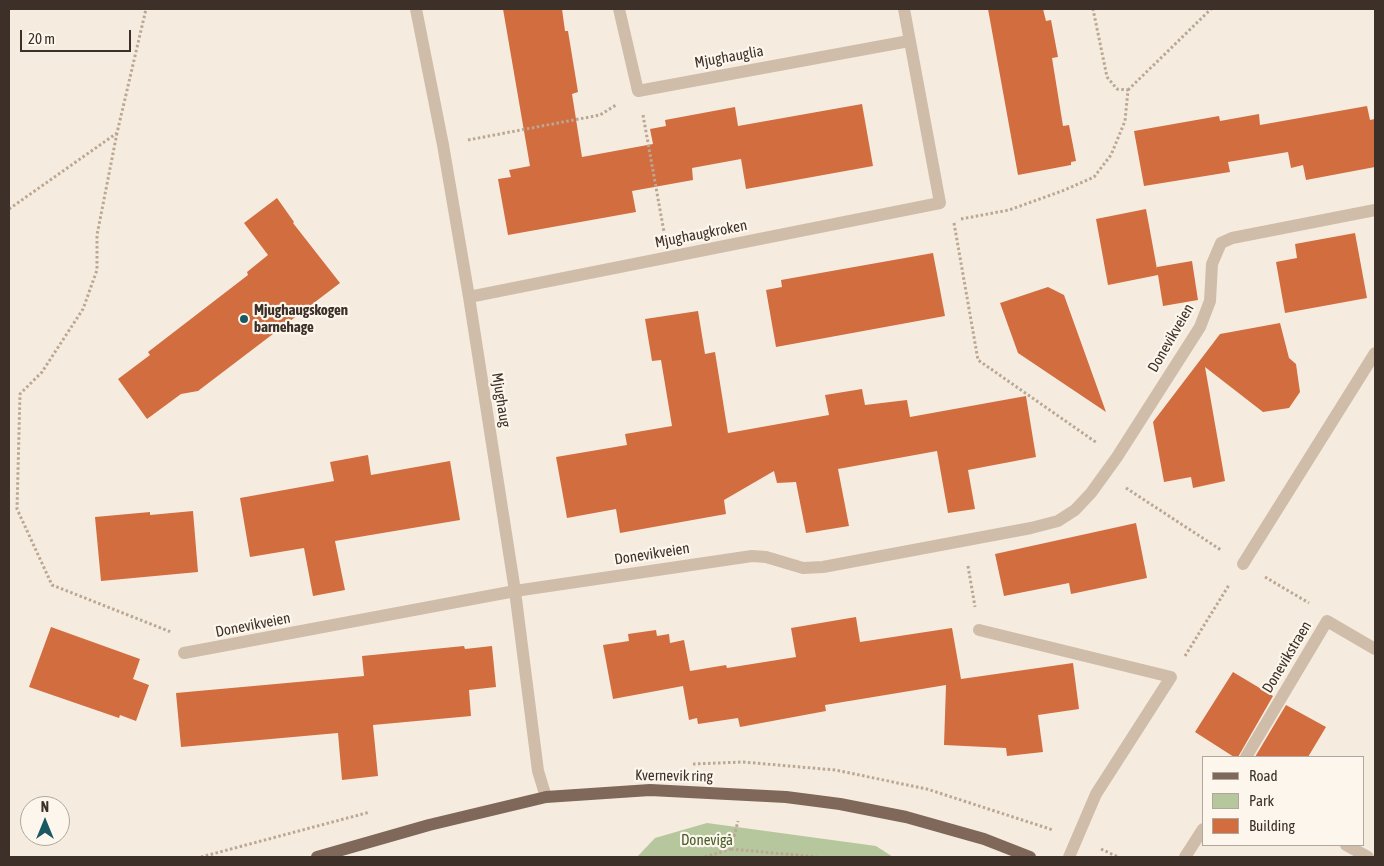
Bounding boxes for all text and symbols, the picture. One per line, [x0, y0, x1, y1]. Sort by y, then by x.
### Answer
scale bar [22, 20, 134, 52]
text: 20 m [28, 30, 55, 47]
street label: Mjughauglia [693, 42, 765, 72]
street label: Mjughaugkroken [653, 216, 749, 252]
place label: Mjughaugskogen barnehage [254, 301, 348, 336]
street label: Donevikveien [1144, 301, 1198, 375]
marker: Mjughaugskogen barnehage [238, 313, 250, 325]
street label: Mjughaug [488, 371, 514, 429]
street label: Donevikveien [613, 539, 691, 569]
street label: Donevikveien [214, 609, 292, 641]
street label: Donevikstraen [1259, 618, 1315, 696]
legend [1202, 756, 1364, 846]
street label: Kvernevik ring [635, 766, 713, 786]
text: Road [1249, 767, 1278, 784]
text: Park [1249, 792, 1274, 809]
north arrow [20, 796, 70, 846]
text: N [41, 799, 49, 815]
text: Building [1249, 817, 1295, 834]
park label: Donevigå [681, 831, 733, 849]

